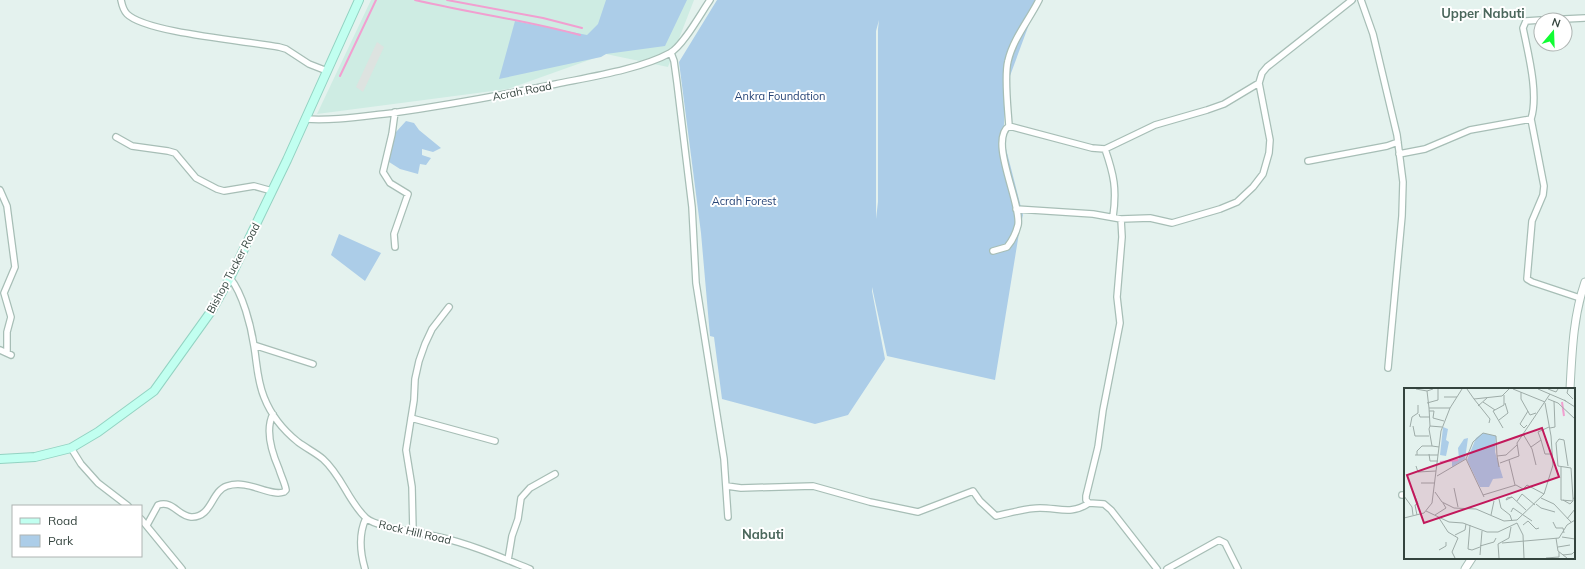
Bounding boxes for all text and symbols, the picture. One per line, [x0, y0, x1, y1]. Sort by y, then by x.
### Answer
district label: Upper Nabuti [1441, 5, 1525, 21]
north arrow [1533, 12, 1573, 52]
text: N [1550, 15, 1562, 31]
street label: Acrah Road [491, 78, 553, 104]
park label: Ankra Foundation [734, 89, 826, 103]
park label: Acrah Forest [712, 194, 777, 208]
street label: Bishop Tucker Road [203, 220, 263, 316]
inset map [1404, 388, 1575, 559]
legend [12, 505, 142, 557]
text: Road [48, 513, 77, 528]
street label: Rock Hill Road [377, 517, 453, 547]
district label: Nabuti [742, 526, 784, 542]
text: Park [48, 533, 74, 548]

